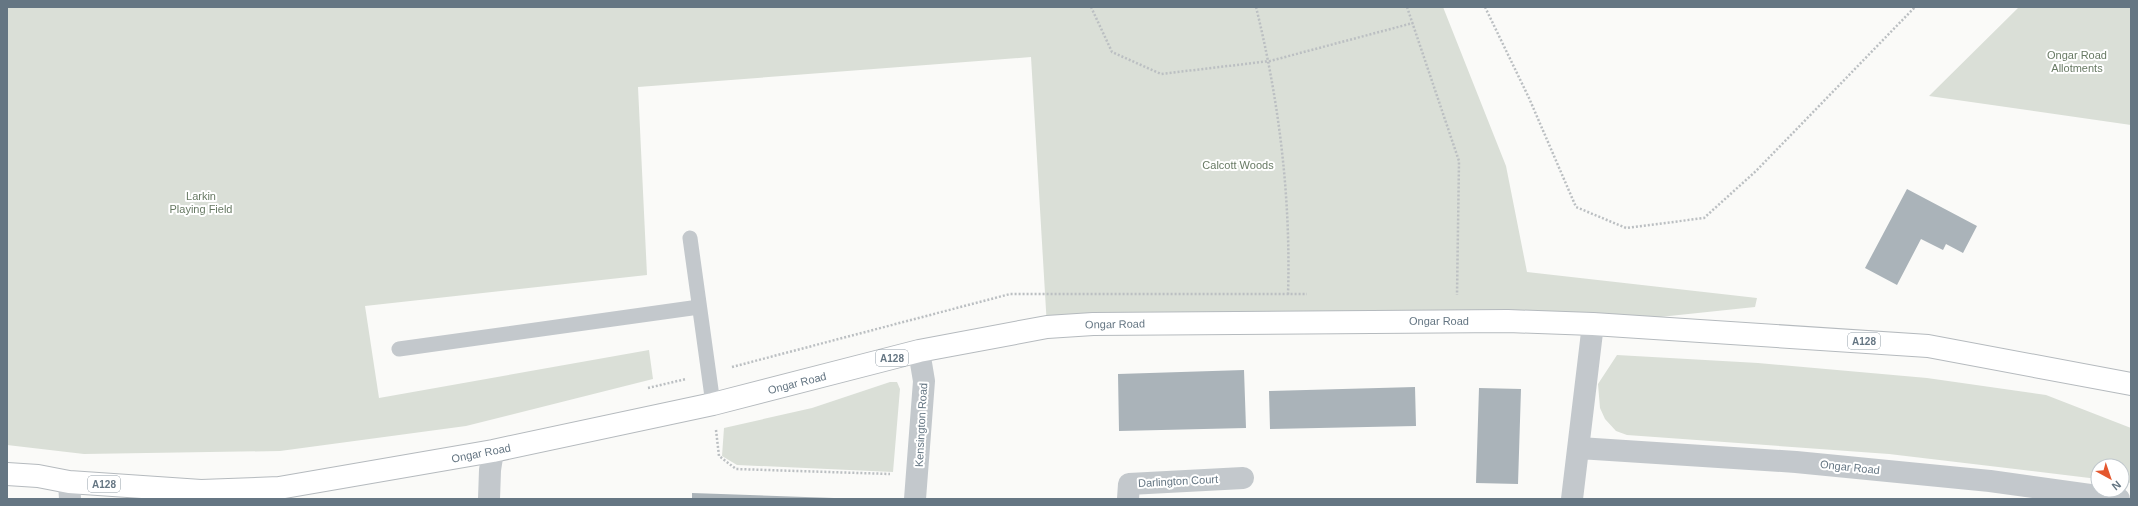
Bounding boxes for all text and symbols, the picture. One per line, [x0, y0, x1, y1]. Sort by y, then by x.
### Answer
park label: Ongar Road Allotments [2047, 49, 2107, 74]
park label: Calcott Woods [1202, 159, 1274, 171]
park label: Larkin Playing Field [170, 190, 232, 215]
street label: Ongar Road [1409, 315, 1469, 327]
street label: Ongar Road [1085, 317, 1145, 331]
road number: A128 [1848, 333, 1880, 349]
road number: A128 [876, 350, 908, 366]
street label: Ongar Road [766, 370, 828, 396]
street label: Kensington Road [913, 383, 929, 467]
street label: Ongar Road [450, 441, 512, 465]
street label: Ongar Road [1820, 458, 1880, 476]
north arrow [2090, 458, 2130, 498]
street label: Darlington Court [1138, 473, 1218, 489]
road number: A128 [88, 476, 120, 492]
text: N [2109, 479, 2123, 493]

